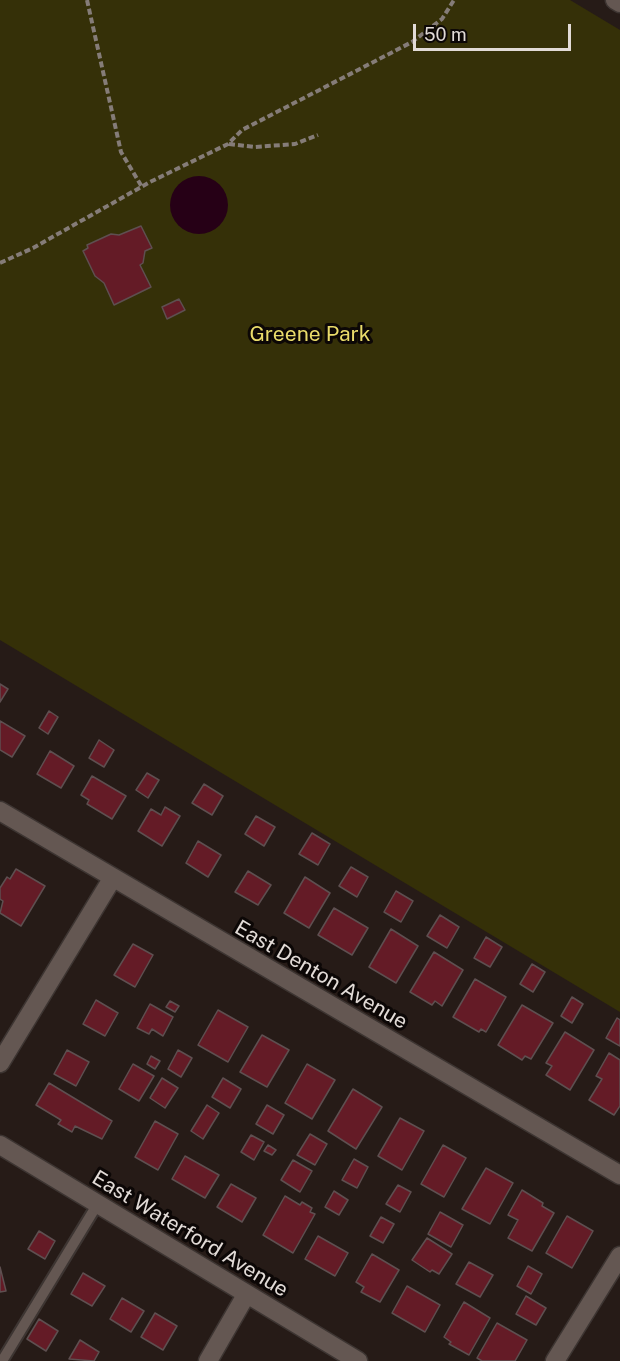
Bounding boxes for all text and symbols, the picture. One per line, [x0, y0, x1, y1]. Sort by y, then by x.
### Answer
scale bar [416, 12, 574, 50]
text: 50 m [424, 24, 467, 45]
park label: Greene Park [249, 322, 371, 348]
street label: East Denton Avenue [230, 915, 412, 1035]
street label: East Waterford Avenue [87, 1165, 293, 1303]

